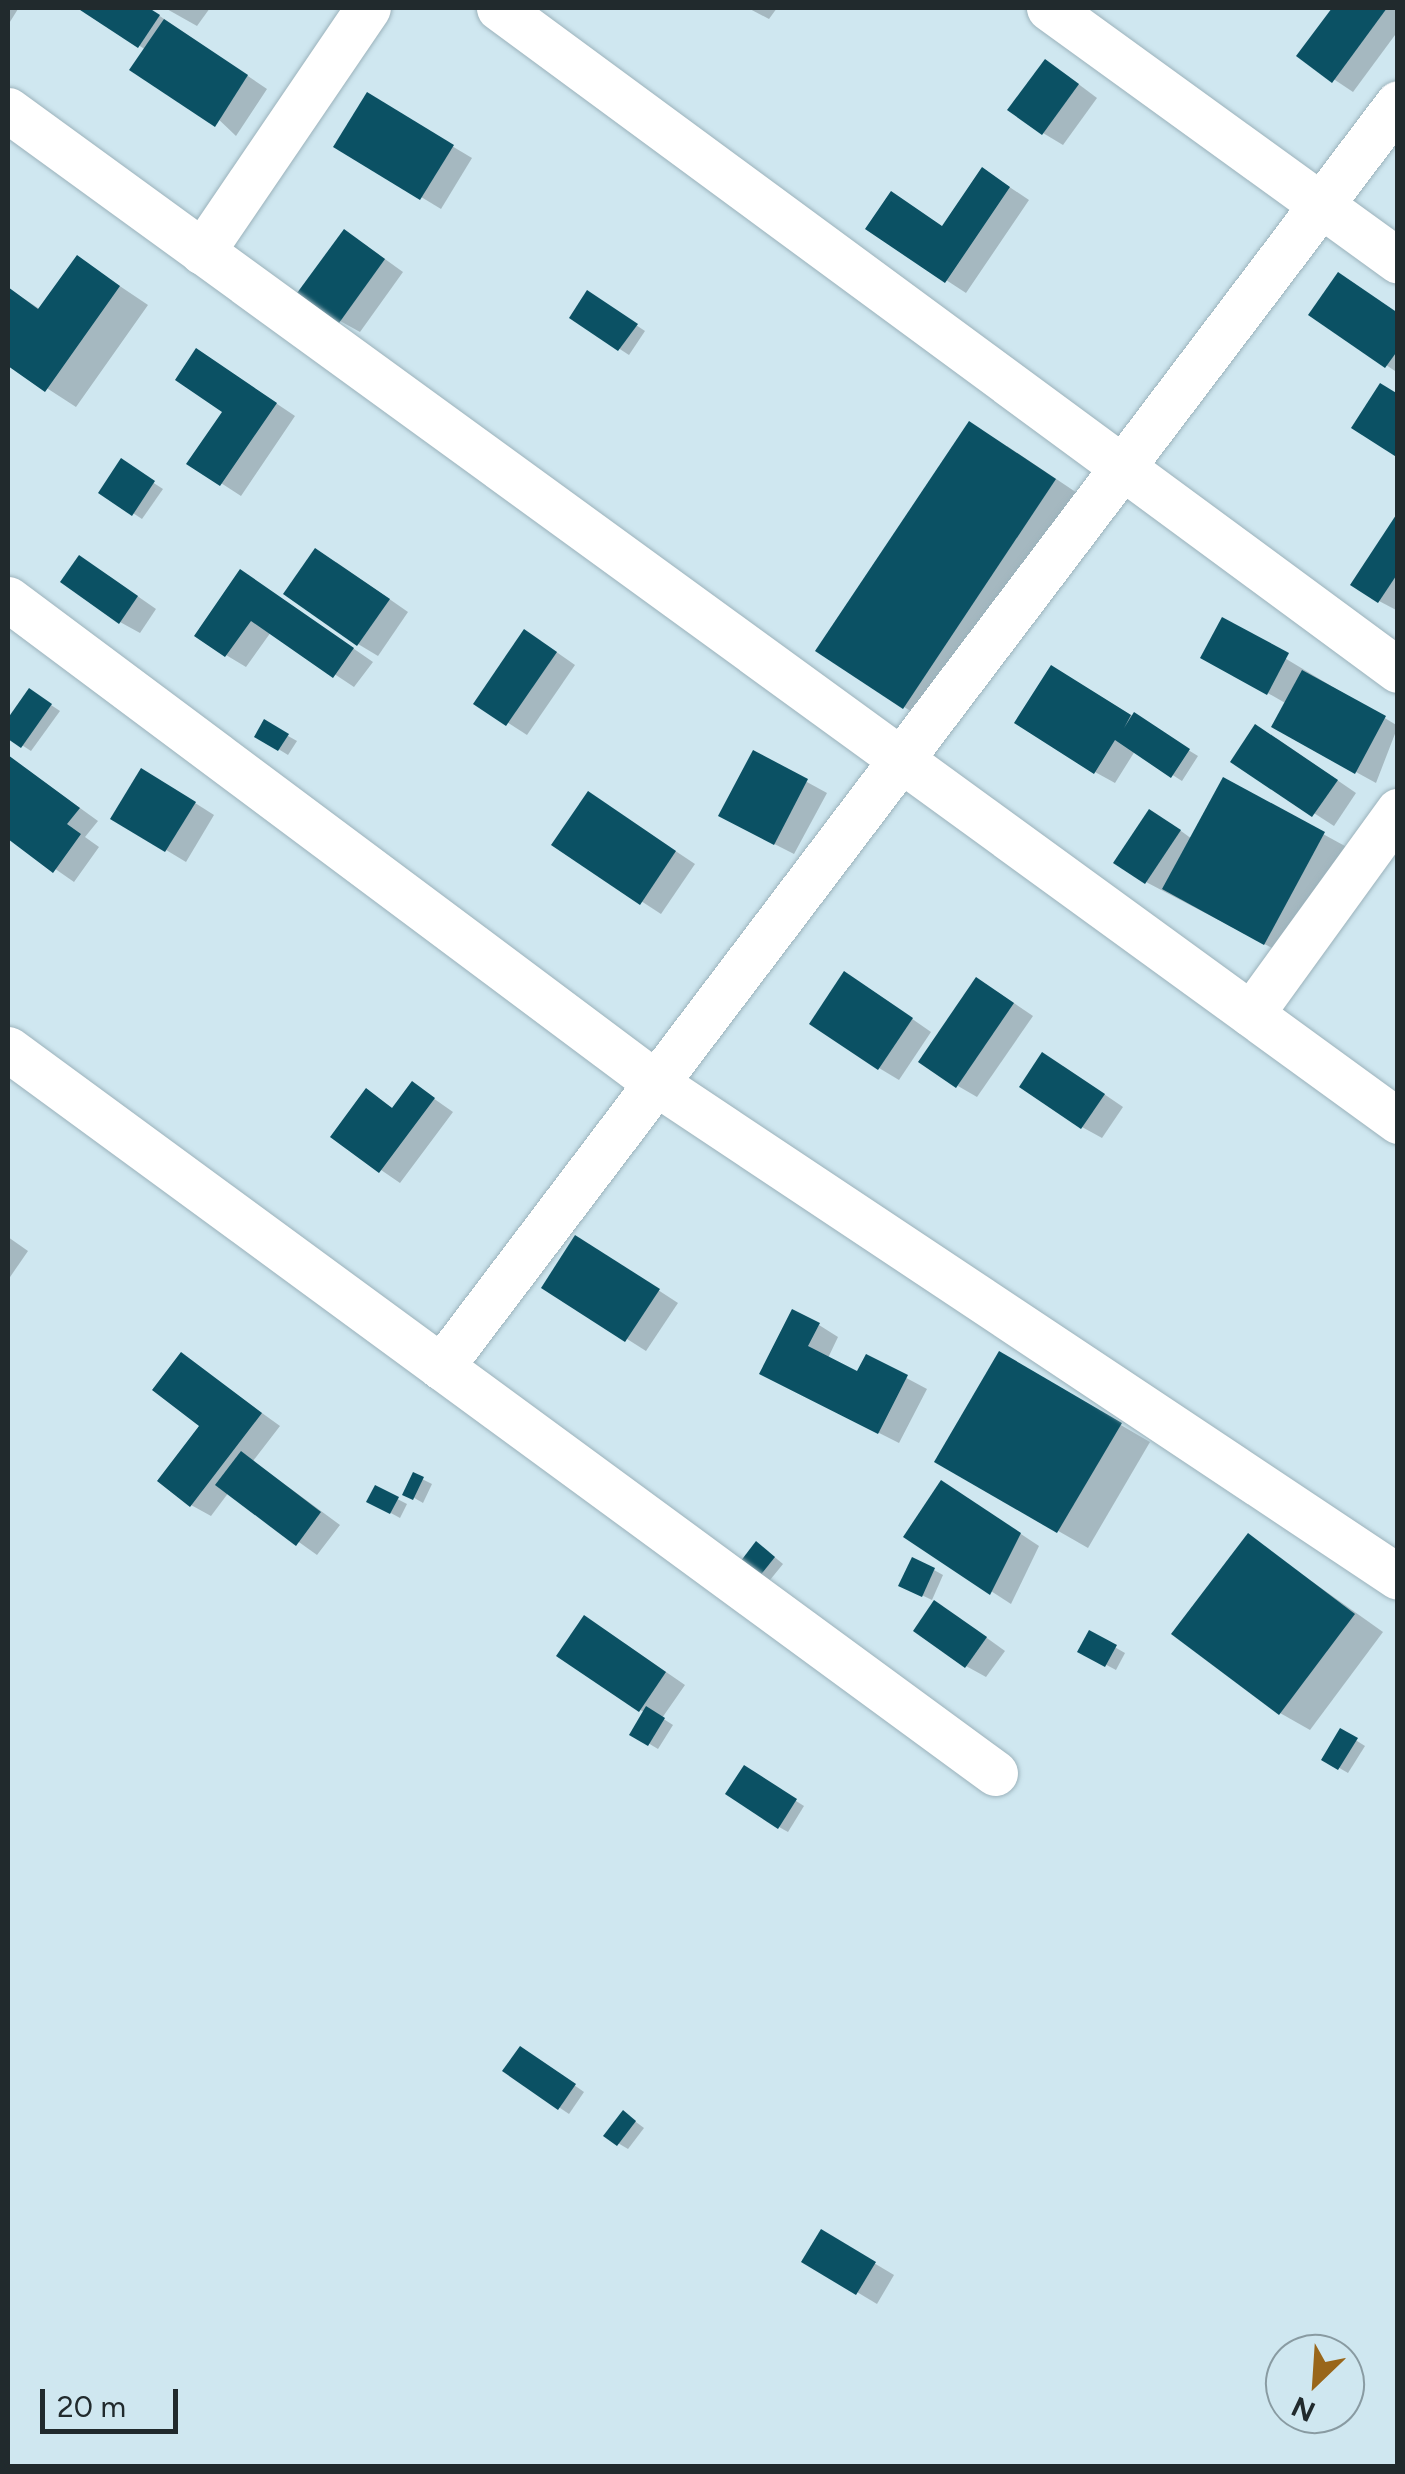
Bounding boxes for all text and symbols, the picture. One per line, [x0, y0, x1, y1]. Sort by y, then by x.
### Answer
north arrow [1265, 2334, 1365, 2434]
scale bar [45, 2369, 182, 2431]
text: 20 m [57, 2388, 126, 2425]
text: N [1286, 2389, 1320, 2429]

